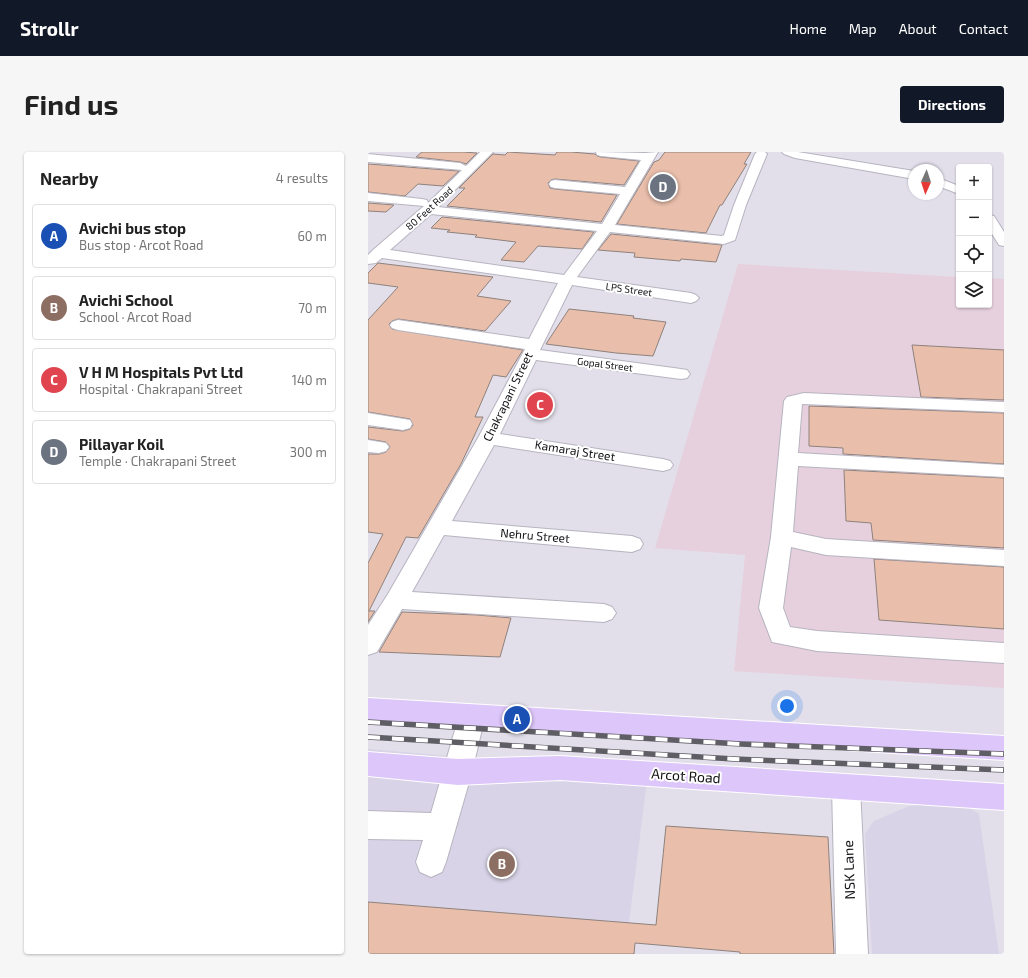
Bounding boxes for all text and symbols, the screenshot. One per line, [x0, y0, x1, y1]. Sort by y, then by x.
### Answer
text: Strollr [20, 17, 79, 40]
text: Home [790, 20, 827, 37]
text: Map [849, 20, 877, 37]
text: About [899, 20, 937, 37]
text: Contact [959, 20, 1008, 37]
button: Directions [900, 86, 1004, 123]
text: Find us [24, 87, 118, 121]
north arrow [908, 164, 944, 200]
map controls [956, 164, 992, 308]
button: + [956, 164, 992, 200]
text: Nearby [40, 168, 98, 188]
text: 4 results [276, 170, 328, 186]
pin: D [650, 172, 676, 202]
street label: 80 Feet Road [403, 184, 455, 232]
button: − [956, 200, 992, 236]
text: Avichi bus stop [79, 219, 186, 237]
text: A [50, 228, 58, 244]
text: 60 m [297, 228, 327, 244]
button: locate [956, 236, 992, 272]
text: Bus stop · Arcot Road [79, 237, 204, 253]
button: layers [956, 272, 992, 308]
street label: LPS Street [605, 280, 653, 298]
text: Avichi School [79, 291, 173, 309]
text: B [50, 300, 58, 316]
text: 70 m [298, 300, 327, 316]
text: School · Arcot Road [79, 309, 192, 325]
street label: Chakrapani Street [479, 349, 535, 443]
street label: Gopal Street [576, 355, 634, 373]
text: V H M Hospitals Pvt Ltd [79, 363, 243, 381]
text: C [50, 372, 58, 388]
text: 140 m [292, 372, 327, 388]
text: Hospital · Chakrapani Street [79, 381, 242, 397]
pin: C [527, 390, 553, 420]
text: Pillayar Koil [79, 435, 164, 453]
street label: Kamaraj Street [534, 437, 617, 464]
text: D [50, 444, 58, 460]
text: 300 m [290, 444, 327, 460]
text: Temple · Chakrapani Street [79, 453, 236, 469]
street label: Nehru Street [500, 525, 571, 545]
your location [777, 696, 797, 716]
pin: A [504, 704, 530, 734]
street label: Arcot Road [651, 765, 721, 786]
street label: NSK Lane [839, 840, 858, 900]
pin: B [489, 849, 515, 879]

